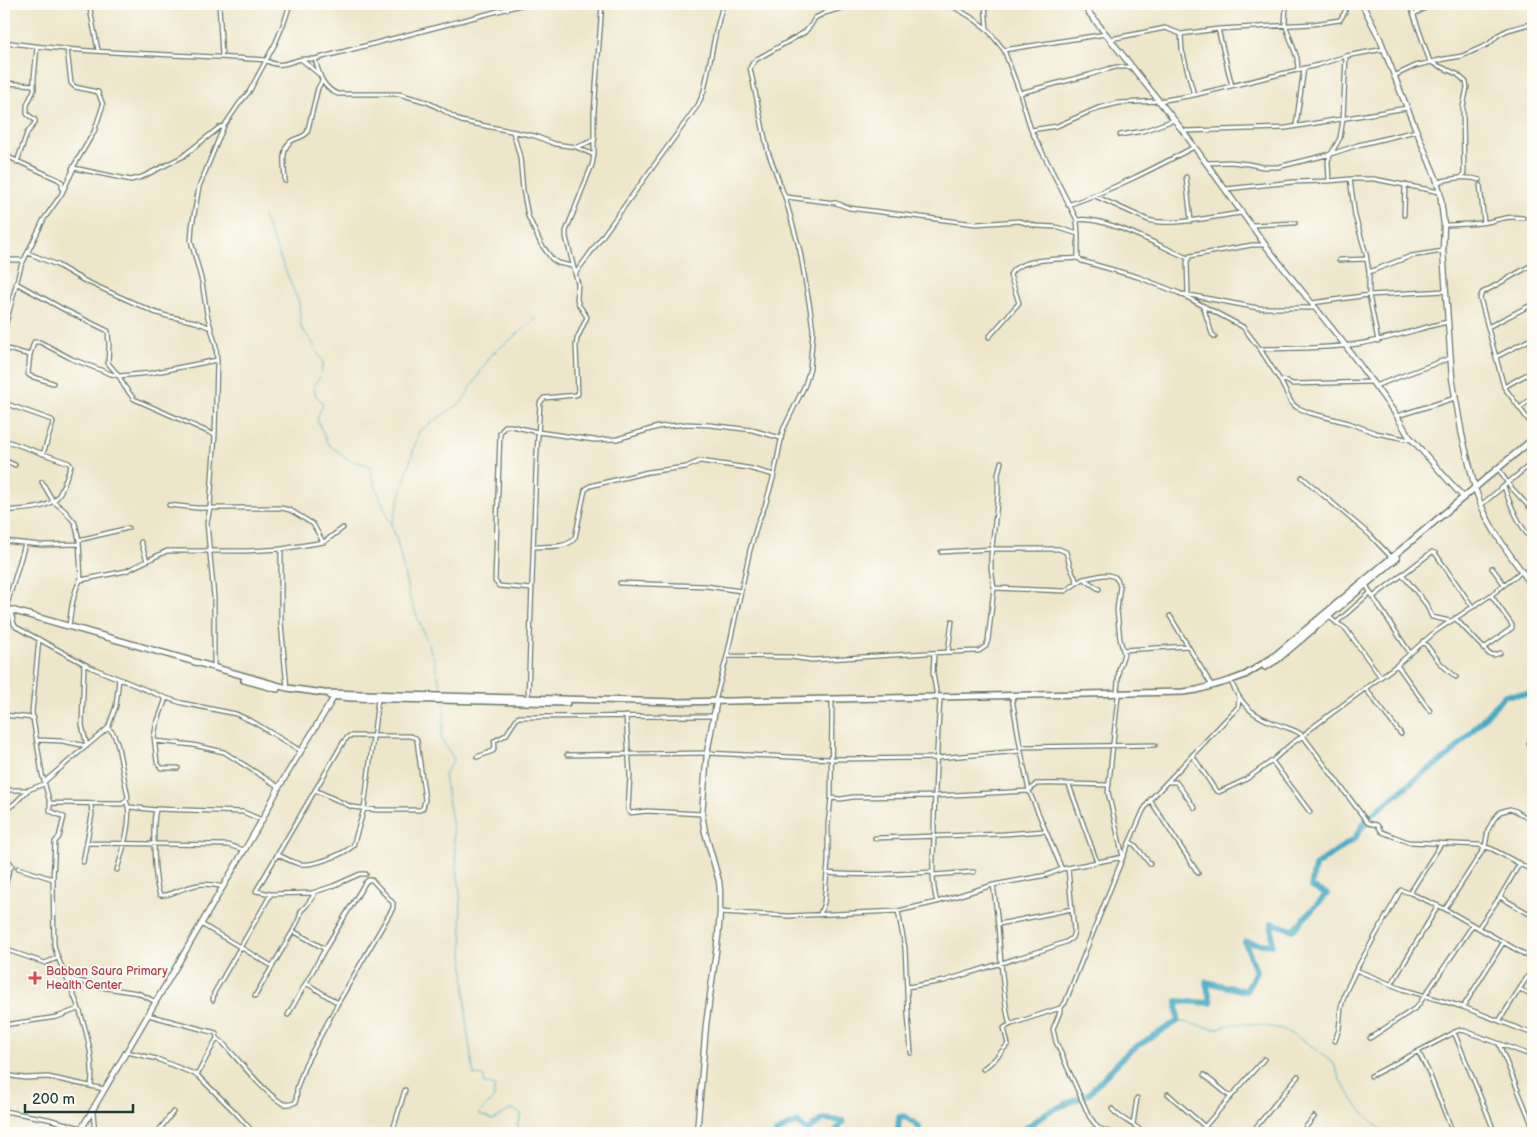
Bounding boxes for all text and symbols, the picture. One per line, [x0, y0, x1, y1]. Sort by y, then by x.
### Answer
place label: Babban Saura Primary Health Center [46, 964, 168, 993]
marker: Babban Saura Primary Health Center [28, 971, 42, 985]
scale bar [25, 1082, 132, 1114]
text: 200 m [32, 1090, 75, 1109]

